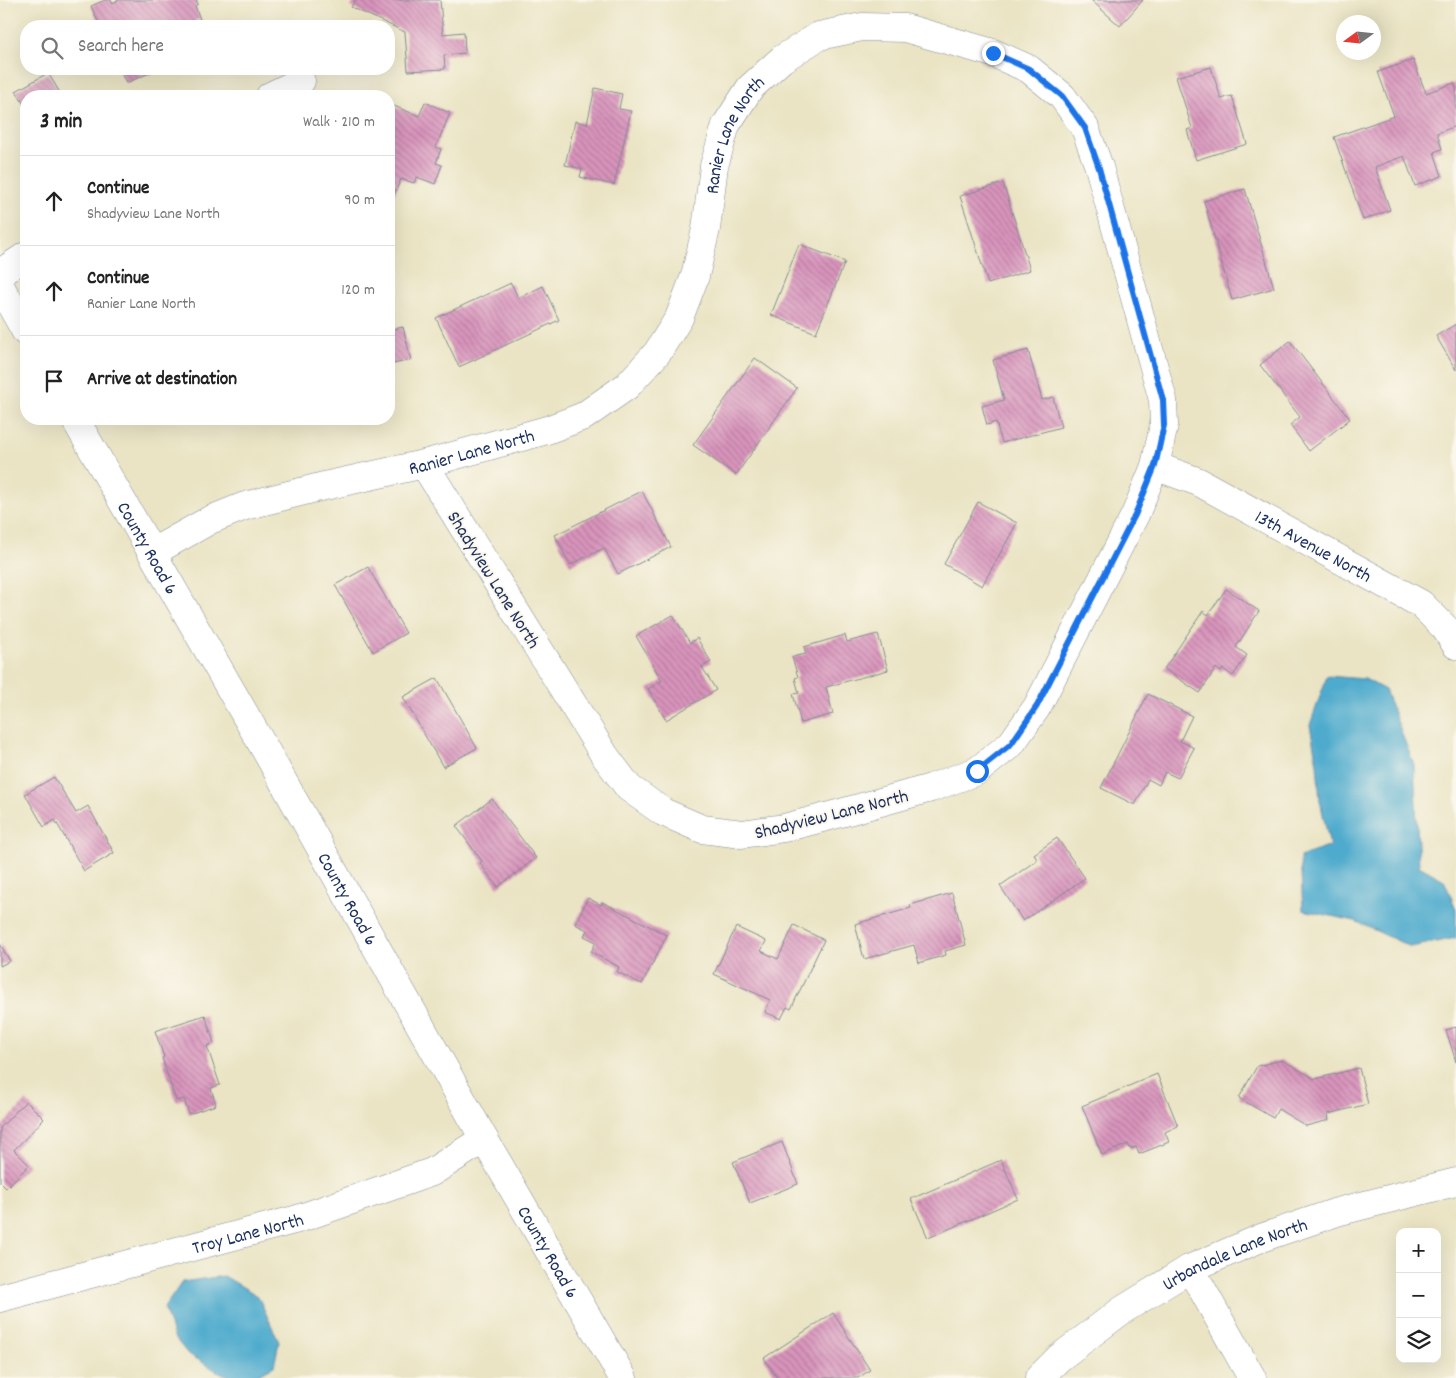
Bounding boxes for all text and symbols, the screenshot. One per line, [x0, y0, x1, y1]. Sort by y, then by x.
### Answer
north arrow [1336, 15, 1381, 60]
search box [20, 20, 395, 75]
icon: search [38, 34, 66, 62]
text: Search here [78, 34, 164, 61]
route end [982, 42, 1005, 65]
street label: Ranier Lane North [701, 71, 772, 196]
text: 3 min [40, 108, 82, 138]
text: Walk · 210 m [303, 111, 375, 134]
text: Continue [87, 176, 149, 203]
icon: ahead [40, 187, 68, 215]
text: 90 m [344, 189, 375, 212]
text: Shadyview Lane North [87, 203, 220, 226]
text: Continue [87, 266, 149, 293]
icon: ahead [40, 277, 68, 305]
text: 120 m [341, 279, 375, 302]
text: Ranier Lane North [87, 293, 196, 316]
icon: arrive [40, 367, 68, 395]
text: Arrive at destination [87, 367, 237, 394]
street label: Ranier Lane North [407, 424, 538, 484]
street label: County Road 6 [108, 498, 183, 600]
street label: 13th Avenue North [1249, 505, 1376, 591]
street label: Shadyview Lane North [439, 507, 545, 655]
route start [966, 760, 989, 783]
street label: Shadyview Lane North [752, 784, 912, 849]
street label: County Road 6 [309, 848, 383, 952]
street label: County Road 6 [509, 1202, 584, 1304]
street label: Troy Lane North [190, 1208, 308, 1263]
street label: Urbandale Lane North [1158, 1213, 1312, 1299]
map controls [1396, 1228, 1441, 1363]
button: + [1396, 1228, 1441, 1273]
button: − [1396, 1273, 1441, 1318]
button: layers [1396, 1318, 1441, 1363]

